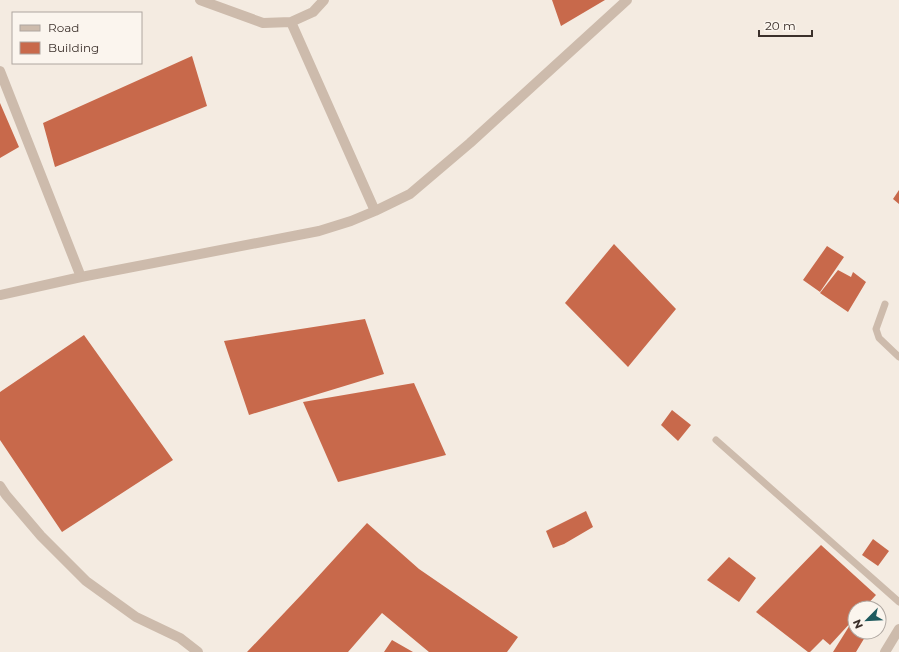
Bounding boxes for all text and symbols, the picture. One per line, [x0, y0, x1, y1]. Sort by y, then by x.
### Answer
legend [12, 12, 142, 64]
scale bar [759, 12, 812, 38]
text: 20 m [765, 18, 796, 33]
text: Road [48, 20, 79, 35]
text: Building [48, 40, 99, 55]
north arrow [847, 600, 887, 640]
text: N [850, 617, 866, 631]

